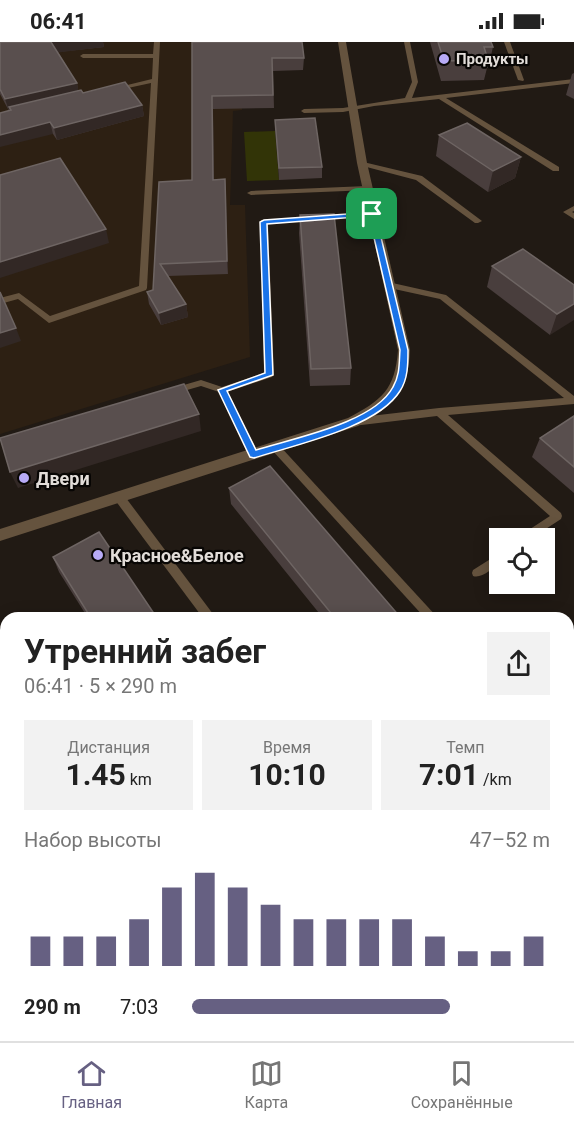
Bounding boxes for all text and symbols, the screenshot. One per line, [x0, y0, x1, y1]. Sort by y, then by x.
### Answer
text: 06:41 [30, 9, 87, 34]
place label: Продукты [456, 50, 529, 68]
marker: Продукты [437, 52, 451, 66]
pin [346, 188, 397, 239]
icon: arrive [355, 197, 388, 230]
place label: Двери [36, 468, 90, 489]
marker: Двери [17, 471, 31, 485]
map controls [489, 528, 555, 594]
button: locate [489, 528, 555, 594]
place label: Красное&Белое [110, 545, 244, 566]
marker: Красное&Белое [91, 548, 105, 562]
text: Утренний забег [24, 632, 266, 671]
button: share [487, 632, 550, 695]
text: 06:41 · 5 × 290 m [24, 674, 177, 698]
text: Дистанция [67, 738, 150, 757]
text: Время [263, 738, 311, 757]
text: Темп [446, 738, 485, 757]
text: 1.45 [65, 757, 126, 792]
text: 10:10 [248, 757, 326, 792]
text: 7:01 [419, 757, 479, 792]
text: km [126, 770, 152, 789]
text: /km [479, 770, 512, 789]
text: Набор высоты [24, 828, 162, 852]
text: 47–52 m [469, 828, 550, 852]
text: 290 m [24, 995, 81, 1019]
text: 7:03 [120, 995, 159, 1019]
tab: Главная [61, 1057, 122, 1112]
tab: Карта [245, 1057, 288, 1112]
tab: Сохранённые [411, 1057, 513, 1112]

